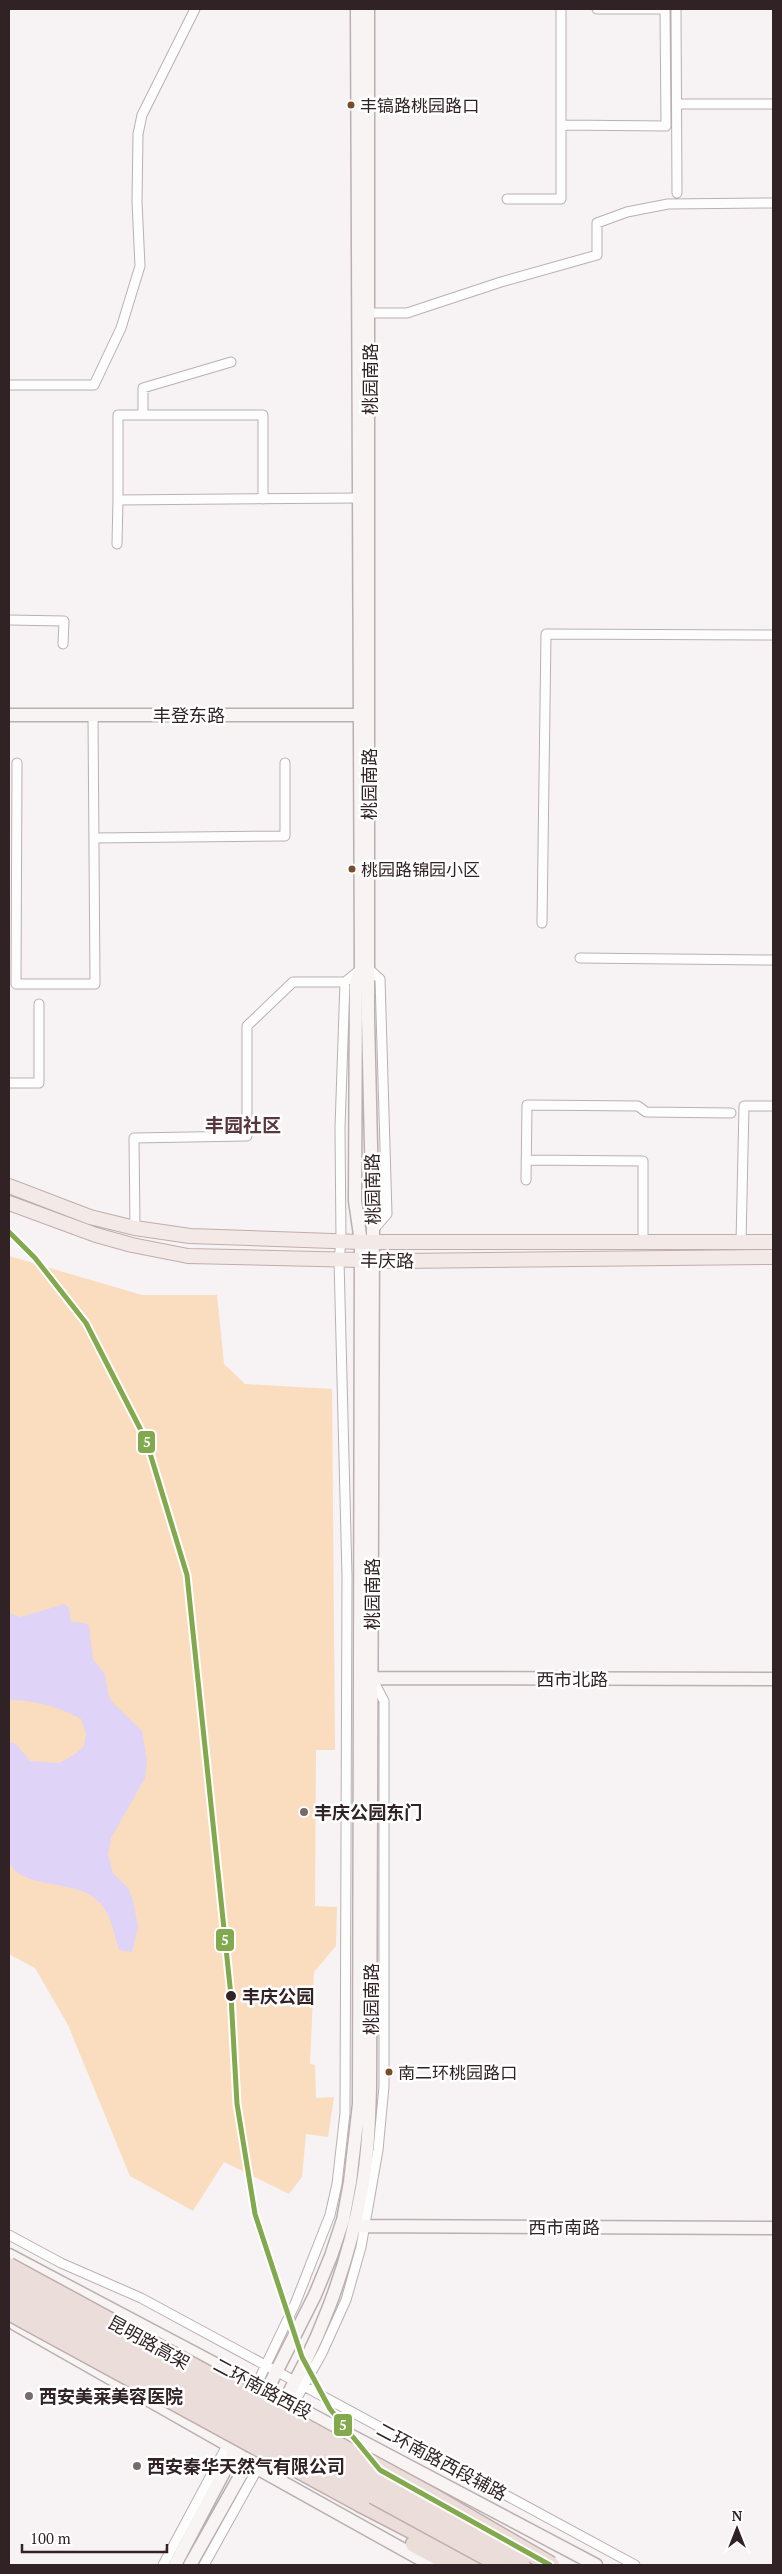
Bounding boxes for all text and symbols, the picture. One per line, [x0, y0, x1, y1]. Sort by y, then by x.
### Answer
place label: 丰镐路桃园路口 [360, 94, 479, 117]
marker: 丰镐路桃园路口 [346, 100, 356, 110]
street label: 桃园南路 [358, 343, 382, 415]
street label: 丰登东路 [153, 703, 225, 727]
street label: 桃园南路 [357, 748, 381, 820]
place label: 桃园路锦园小区 [361, 858, 480, 881]
marker: 桃园路锦园小区 [347, 864, 357, 874]
district label: 丰园社区 [205, 1112, 281, 1137]
street label: 桃园南路 [359, 1153, 385, 1225]
street label: 丰庆路 [360, 1248, 414, 1272]
line badge: 5 [137, 1430, 156, 1454]
text: 5 [143, 1432, 151, 1451]
street label: 桃园南路 [360, 1558, 384, 1630]
street label: 西市北路 [536, 1667, 608, 1691]
place label: 丰庆公园东门 [314, 1800, 422, 1824]
marker: 丰庆公园东门 [298, 1806, 310, 1818]
line badge: 5 [215, 1928, 235, 1952]
text: 5 [221, 1930, 229, 1949]
street label: 桃园南路 [359, 1963, 383, 2035]
place label: 丰庆公园 [242, 1984, 314, 2008]
marker: 丰庆公园 [224, 1989, 238, 2003]
place label: 南二环桃园路口 [398, 2061, 517, 2084]
marker: 南二环桃园路口 [384, 2067, 394, 2077]
street label: 西市南路 [528, 2215, 600, 2239]
street label: 昆明路高架 [104, 2310, 194, 2374]
street label: 二环南路西段 [210, 2352, 316, 2424]
place label: 西安美莱美容医院 [39, 2384, 183, 2408]
marker: 西安美莱美容医院 [23, 2390, 35, 2402]
line badge: 5 [333, 2413, 353, 2437]
text: 5 [339, 2415, 347, 2434]
street label: 二环南路西段辅路 [373, 2417, 511, 2505]
place label: 西安秦华天然气有限公司 [147, 2454, 345, 2478]
marker: 西安秦华天然气有限公司 [131, 2460, 143, 2472]
north arrow [712, 2504, 762, 2554]
text: N [732, 2506, 743, 2525]
scale bar [22, 2522, 168, 2554]
text: 100 m [30, 2528, 71, 2548]

